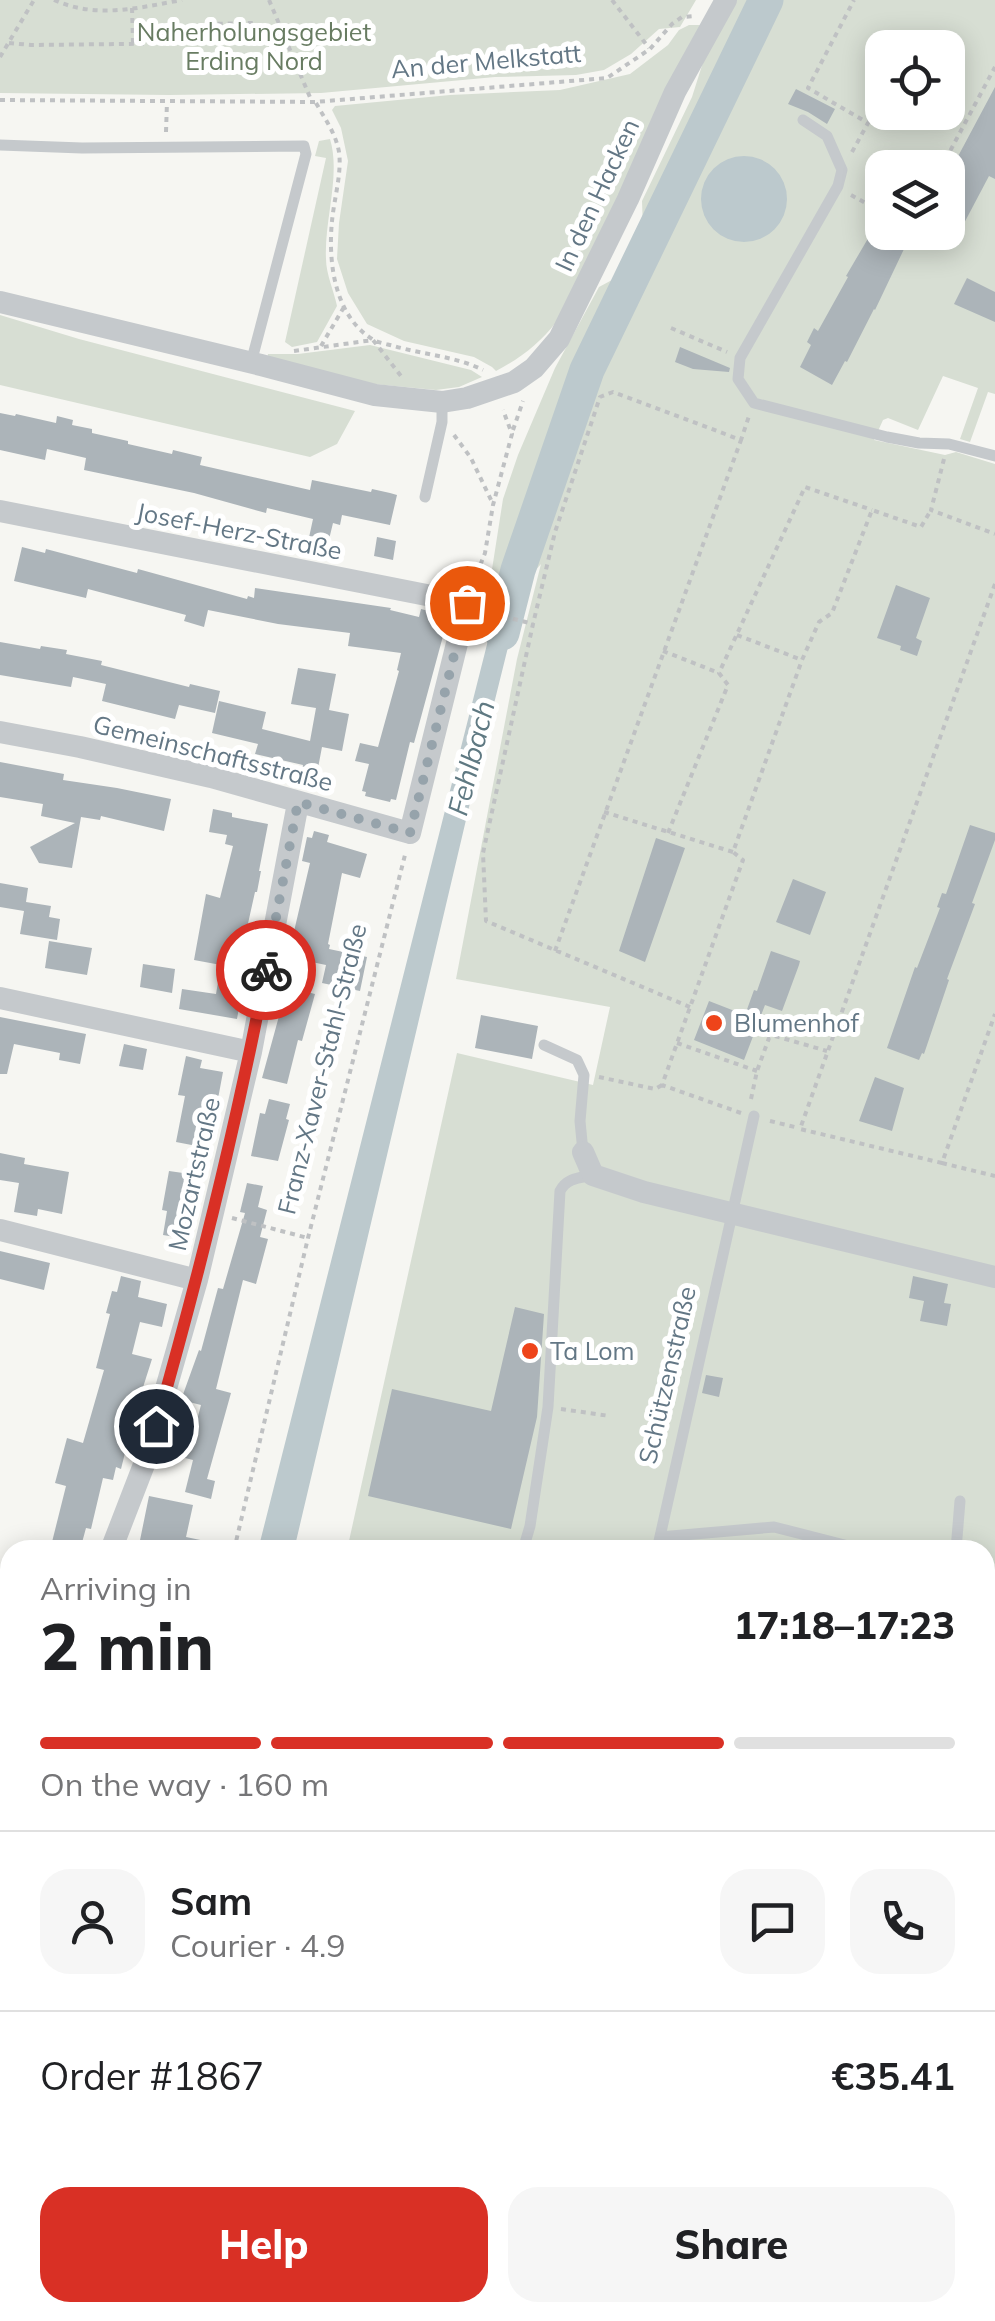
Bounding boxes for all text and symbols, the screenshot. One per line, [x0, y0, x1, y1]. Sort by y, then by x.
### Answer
park label: Naherholungsgebiet Erding Nord [137, 16, 371, 76]
map controls [865, 30, 965, 250]
button: locate [865, 30, 965, 130]
street label: An der Melkstatt [390, 37, 582, 84]
street label: In den Hacken [548, 114, 645, 276]
button: layers [865, 150, 965, 250]
street label: Josef-Herz-Straße [133, 495, 345, 566]
pin [425, 561, 510, 646]
icon: bag [440, 576, 495, 631]
water label: Fehlbach [439, 697, 502, 819]
street label: Gemeinschaftsstraße [90, 708, 336, 797]
courier [216, 920, 316, 1020]
street label: Franz-Xaver-Stahl-Straße [270, 920, 373, 1218]
icon: bike [239, 943, 294, 998]
place label: Blumenhof [734, 1007, 859, 1038]
marker: Blumenhof [703, 1012, 725, 1034]
street label: Mozartstraße [161, 1094, 226, 1254]
street label: Schützenstraße [631, 1283, 702, 1467]
place label: Ta Lom [550, 1335, 634, 1366]
marker: Ta Lom [519, 1340, 541, 1362]
pin [114, 1384, 199, 1469]
icon: home [129, 1399, 184, 1454]
text: Arriving in [40, 1568, 192, 1608]
text: 17:18–17:23 [734, 1601, 955, 1649]
text: 2 min [40, 1605, 214, 1686]
text: On the way · 160 m [40, 1764, 329, 1804]
button: person [40, 1869, 145, 1974]
button: chat [720, 1869, 825, 1974]
button: phone [850, 1869, 955, 1974]
text: Sam [170, 1877, 252, 1925]
text: Courier · 4.9 [170, 1925, 346, 1965]
text: Order #1867 [40, 2052, 264, 2100]
text: €35.41 [832, 2052, 955, 2100]
button: Help [40, 2187, 488, 2302]
button: Share [508, 2187, 955, 2302]

